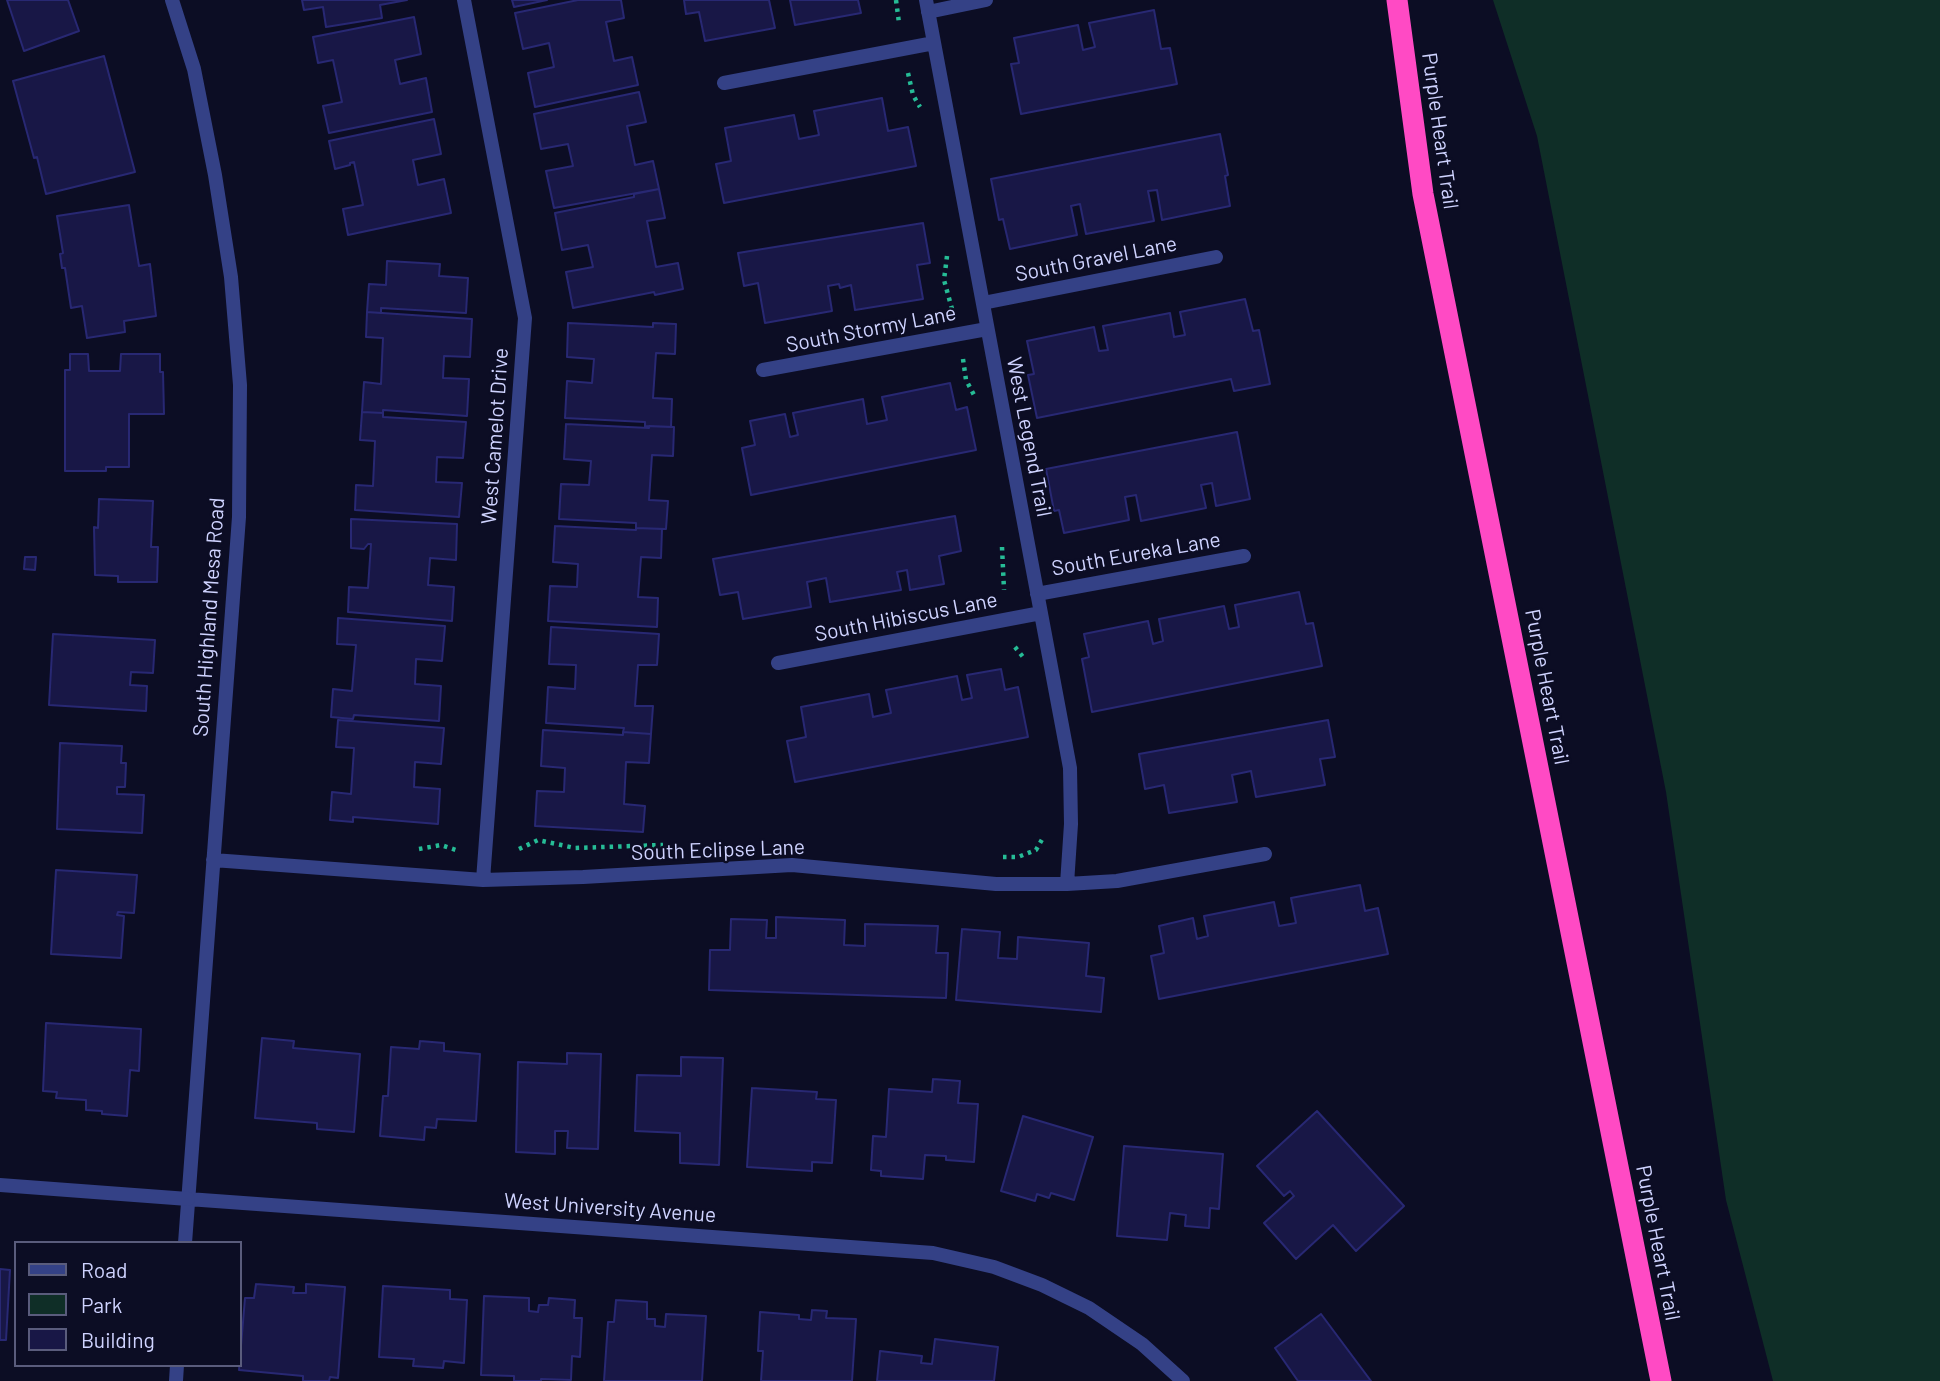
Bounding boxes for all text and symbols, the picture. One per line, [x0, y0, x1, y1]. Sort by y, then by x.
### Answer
street label: Purple Heart Trail [1417, 51, 1463, 211]
street label: South Gravel Lane [1013, 231, 1179, 287]
street label: South Stormy Lane [784, 300, 958, 358]
street label: West Camelot Drive [476, 347, 514, 525]
street label: West Legend Trail [1001, 355, 1057, 519]
street label: South Highland Mesa Road [188, 497, 230, 737]
street label: South Eureka Lane [1050, 527, 1222, 581]
street label: South Hibiscus Lane [812, 587, 1000, 647]
street label: Purple Heart Trail [1520, 607, 1574, 767]
street label: South Eclipse Lane [631, 834, 805, 866]
street label: Purple Heart Trail [1631, 1163, 1685, 1323]
street label: West University Avenue [503, 1188, 717, 1228]
legend [14, 1241, 242, 1367]
text: Road [81, 1257, 127, 1282]
text: Park [81, 1292, 122, 1317]
text: Building [81, 1327, 155, 1352]

